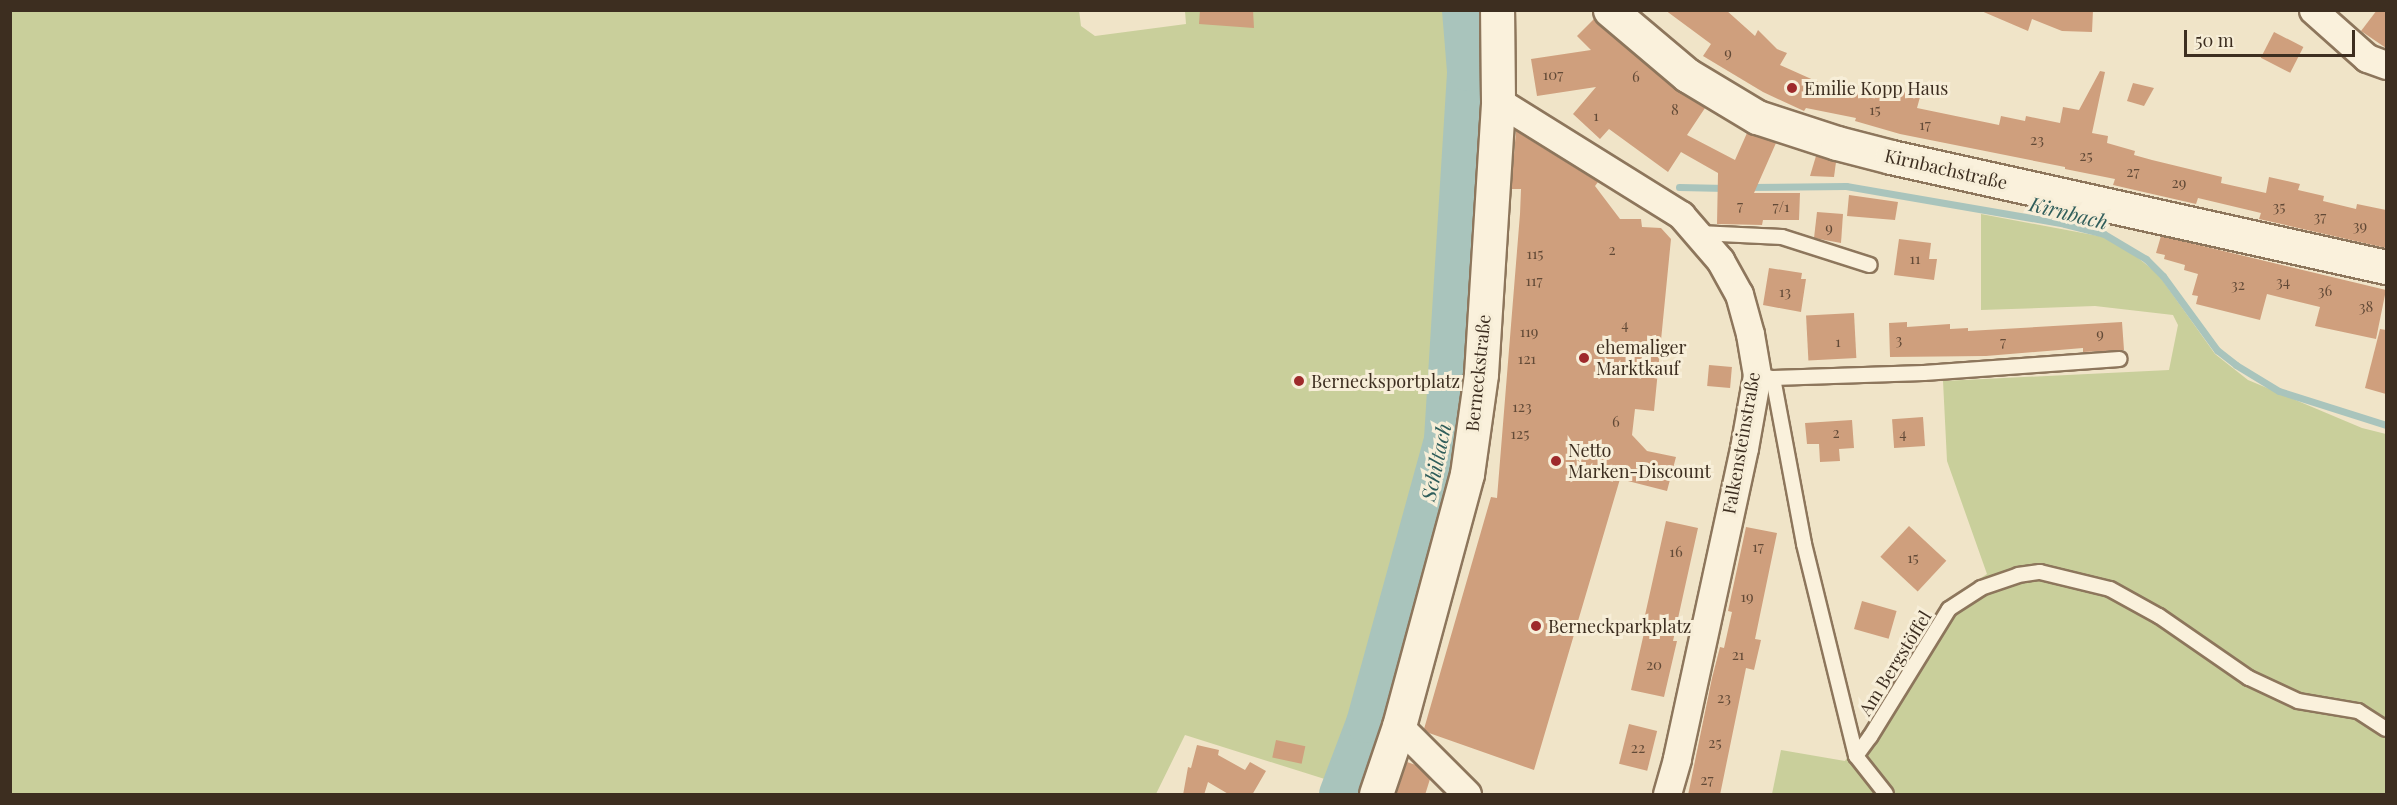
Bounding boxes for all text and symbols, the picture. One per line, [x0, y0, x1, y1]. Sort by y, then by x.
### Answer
scale bar [2187, 18, 2358, 56]
text: 50 m [2195, 28, 2234, 52]
house number: 9 [1724, 44, 1732, 62]
house number: 107 [1543, 66, 1563, 84]
house number: 6 [1632, 68, 1640, 86]
place label: Emilie Kopp Haus [1804, 77, 1948, 99]
marker: Emilie Kopp Haus [1785, 81, 1799, 95]
house number: 8 [1671, 101, 1679, 119]
house number: 15 [1869, 101, 1881, 119]
house number: 1 [1593, 107, 1599, 125]
house number: 17 [1919, 116, 1931, 134]
house number: 23 [2030, 131, 2044, 149]
street label: Kirnbachstraße [1883, 144, 2009, 194]
house number: 25 [2079, 147, 2093, 165]
house number: 27 [2126, 163, 2140, 181]
house number: 29 [2172, 174, 2186, 192]
water label: Kirnbach [2027, 191, 2111, 233]
house number: 7 [1737, 197, 1743, 215]
house number: 7/1 [1772, 198, 1790, 216]
house number: 35 [2273, 198, 2285, 216]
house number: 37 [2314, 208, 2326, 226]
house number: 39 [2353, 217, 2367, 235]
house number: 9 [1825, 219, 1833, 237]
house number: 2 [1608, 241, 1616, 259]
house number: 115 [1526, 245, 1544, 263]
house number: 11 [1909, 250, 1921, 268]
house number: 117 [1525, 272, 1543, 290]
house number: 34 [2276, 273, 2290, 291]
house number: 32 [2231, 276, 2245, 294]
house number: 36 [2318, 282, 2332, 300]
house number: 13 [1779, 283, 1791, 301]
house number: 38 [2359, 298, 2373, 316]
street label: Berneckstraße [1461, 313, 1495, 433]
house number: 4 [1621, 316, 1629, 334]
house number: 119 [1520, 323, 1538, 341]
house number: 9 [2096, 325, 2104, 343]
house number: 3 [1896, 331, 1902, 349]
house number: 1 [1835, 333, 1841, 351]
house number: 7 [2000, 333, 2006, 351]
place label: ehemaliger Marktkauf [1596, 337, 1687, 380]
house number: 121 [1518, 350, 1536, 368]
marker: ehemaliger Marktkauf [1577, 351, 1591, 365]
place label: Bernecksportplatz [1311, 370, 1460, 392]
street label: Falkensteinstraße [1718, 370, 1764, 516]
marker: Bernecksportplatz [1292, 374, 1306, 388]
house number: 123 [1512, 398, 1532, 416]
house number: 6 [1612, 413, 1620, 431]
water label: Schiltach [1415, 421, 1455, 503]
house number: 2 [1832, 424, 1840, 442]
house number: 125 [1511, 425, 1529, 443]
house number: 4 [1899, 425, 1907, 443]
place label: Netto Marken-Discount [1568, 440, 1711, 482]
marker: Netto Marken-Discount [1549, 454, 1563, 468]
house number: 17 [1752, 538, 1764, 556]
house number: 16 [1669, 543, 1683, 561]
house number: 15 [1907, 549, 1919, 567]
house number: 19 [1740, 588, 1754, 606]
street label: Am Bergstöffel [1854, 607, 1936, 719]
place label: Berneckparkplatz [1548, 615, 1691, 637]
marker: Berneckparkplatz [1529, 619, 1543, 633]
house number: 21 [1732, 646, 1744, 664]
house number: 20 [1646, 656, 1662, 674]
house number: 23 [1717, 689, 1731, 707]
house number: 25 [1708, 734, 1722, 752]
house number: 22 [1631, 739, 1645, 757]
house number: 27 [1700, 771, 1714, 789]

